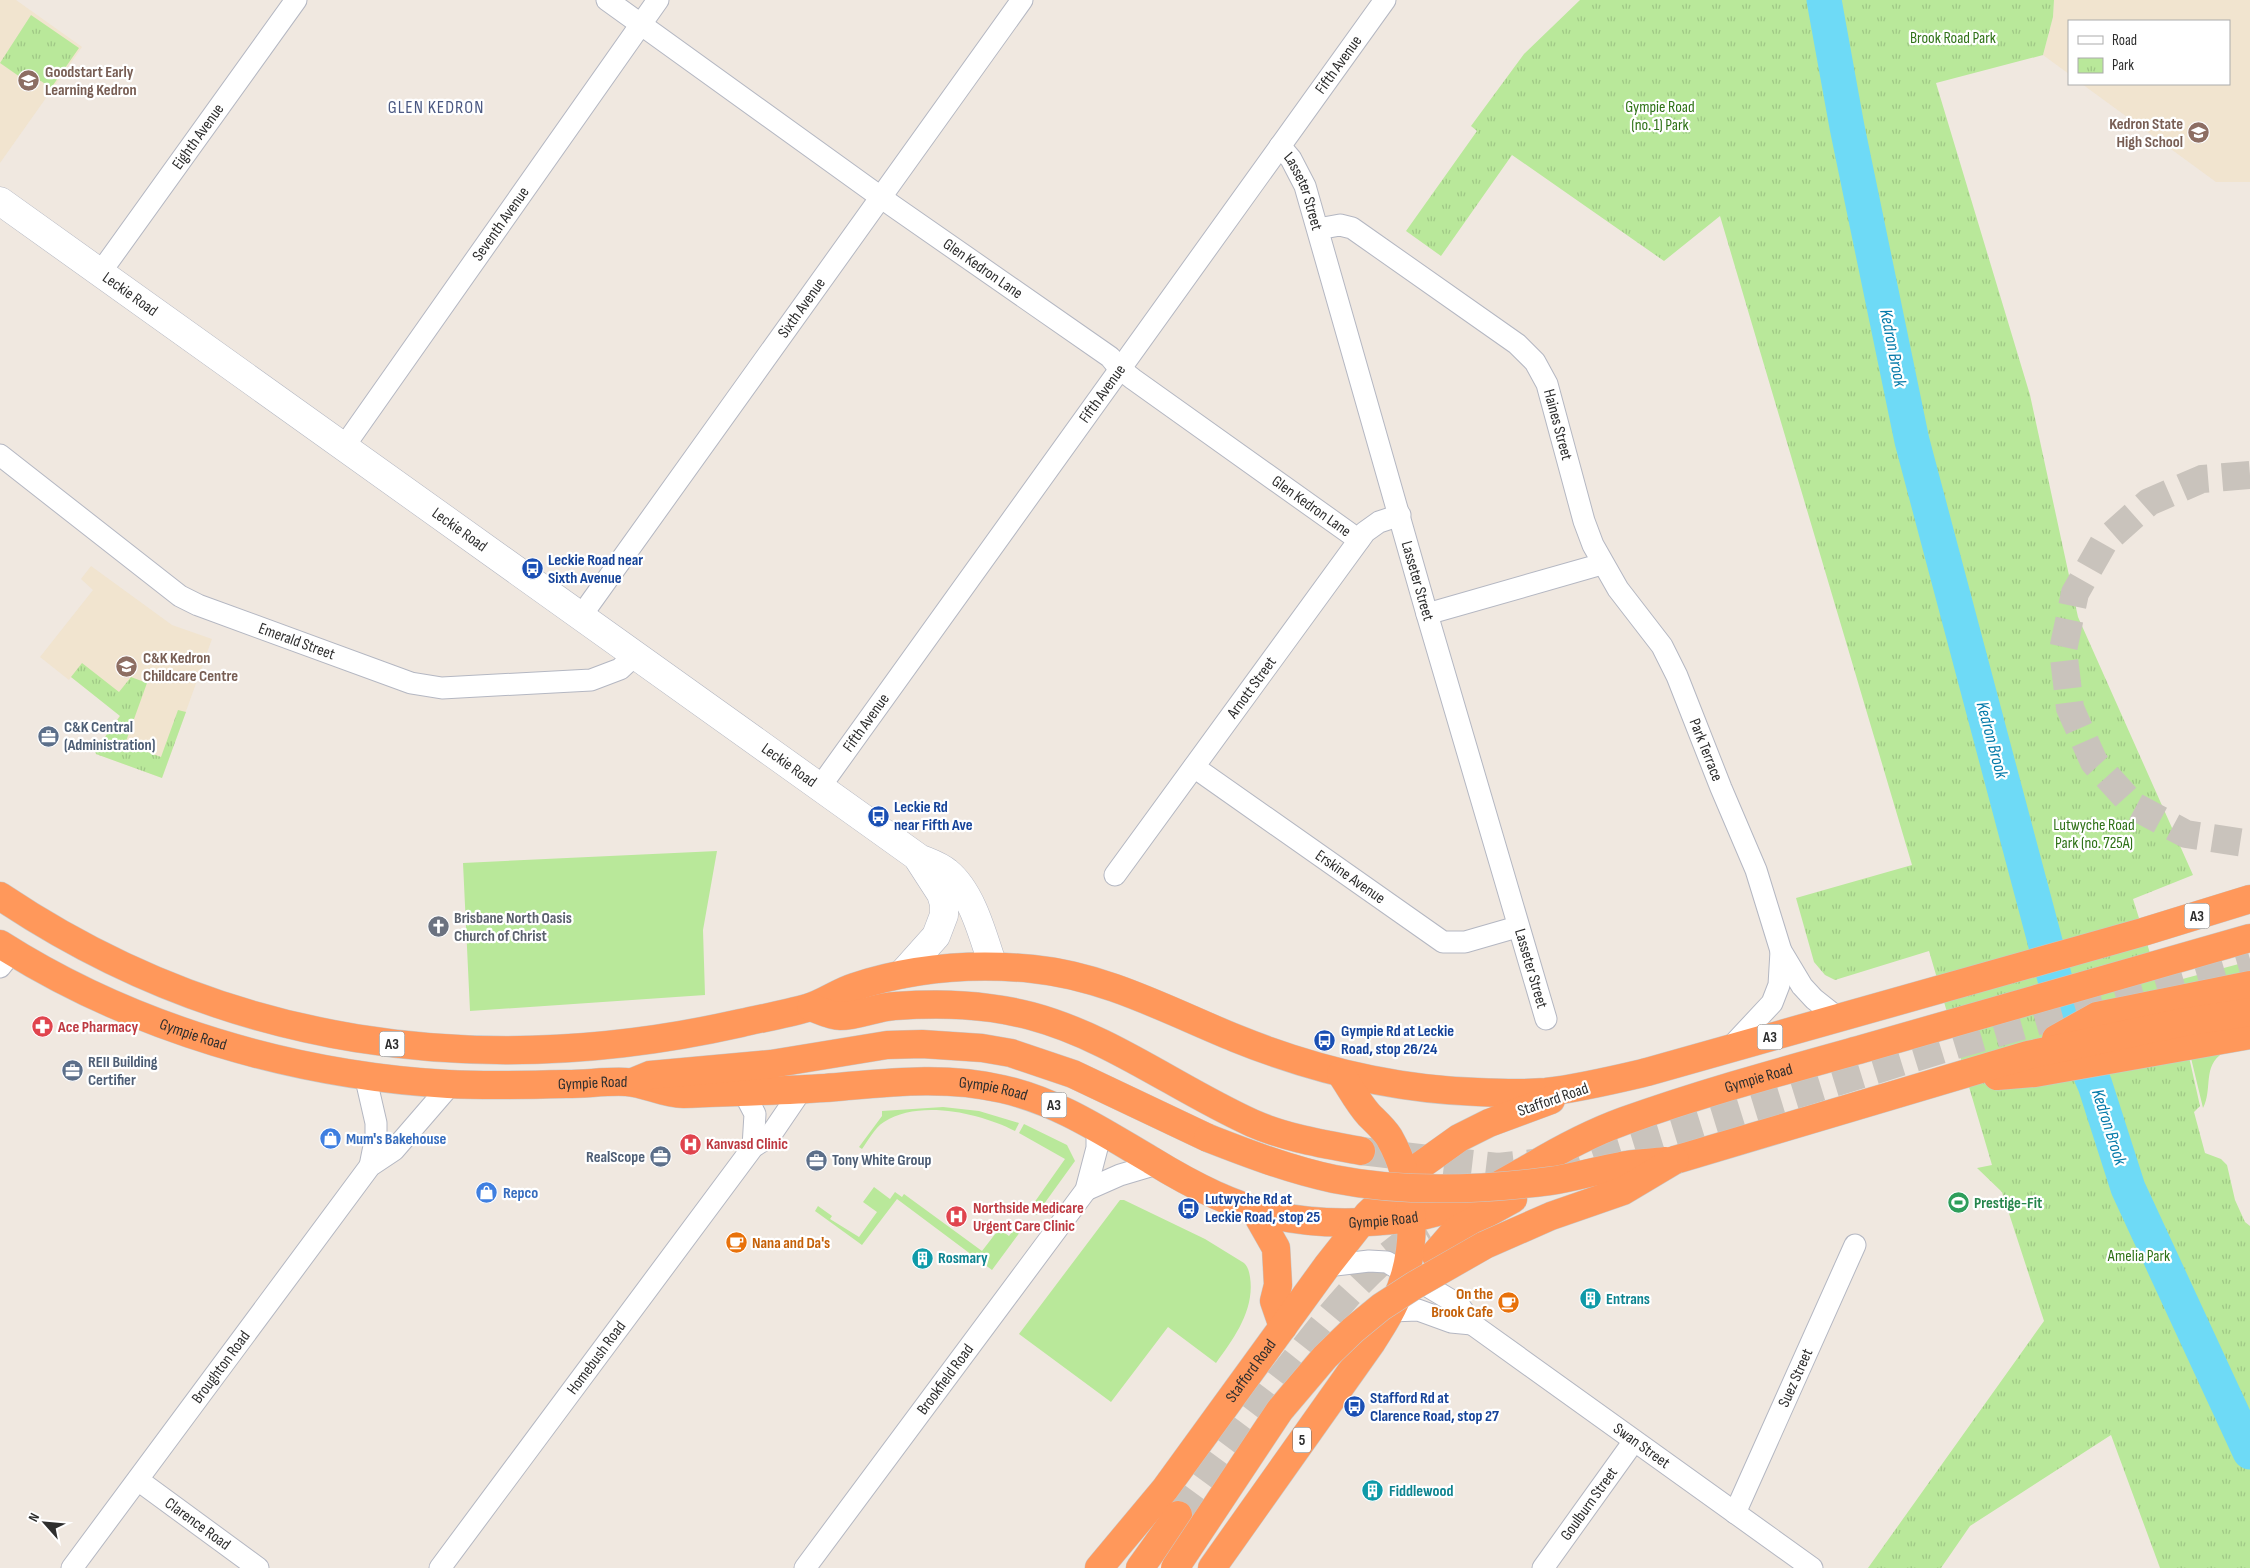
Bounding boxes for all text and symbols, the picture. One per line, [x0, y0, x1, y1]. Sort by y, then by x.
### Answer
legend [2068, 20, 2230, 85]
park label: Brook Road Park [1910, 29, 1996, 48]
text: Road [2112, 31, 2137, 50]
street label: Fifth Avenue [1311, 32, 1366, 98]
text: Park [2112, 56, 2134, 75]
place label: Goodstart Early Learning Kedron [45, 63, 137, 100]
school or university icon: Goodstart Early Learning Kedron [17, 69, 41, 93]
district label: GLEN KEDRON [388, 97, 484, 118]
park label: Gympie Road (no. 1) Park [1625, 98, 1695, 135]
street label: Eighth Avenue [168, 100, 228, 173]
place label: Kedron State High School [2109, 115, 2183, 152]
school or university icon: Kedron State High School [2187, 121, 2211, 145]
street label: Lasseter Street [1280, 148, 1327, 233]
street label: Seventh Avenue [468, 183, 533, 265]
street label: Glen Kedron Lane [939, 234, 1026, 303]
street label: Leckie Road [99, 268, 161, 320]
street label: Sixth Avenue [774, 274, 829, 342]
water label: Kedron Brook [1875, 307, 1911, 390]
street label: Fifth Avenue [1075, 361, 1130, 427]
street label: Haines Street [1539, 387, 1577, 462]
street label: Glen Kedron Lane [1268, 472, 1355, 541]
street label: Leckie Road [428, 503, 491, 556]
street label: Lasseter Street [1397, 539, 1438, 623]
place label: Leckie Road near Sixth Avenue [548, 551, 643, 588]
bus stop icon: Leckie Road near Sixth Avenue [520, 557, 544, 581]
street label: Emerald Street [256, 619, 338, 664]
place label: C&K Kedron Childcare Centre [143, 649, 238, 686]
street label: Arnott Street [1222, 653, 1280, 723]
school or university icon: C&K Kedron Childcare Centre [115, 655, 139, 679]
street label: Fifth Avenue [839, 690, 893, 756]
water label: Kedron Brook [1972, 699, 2013, 782]
street label: Park Terrace [1685, 716, 1727, 784]
place label: C&K Central (Administration) [64, 718, 155, 755]
office icon: C&K Central (Administration) [36, 724, 60, 748]
street label: Leckie Road [758, 739, 820, 791]
place label: Leckie Rd near Fifth Ave [894, 798, 973, 835]
bus stop icon: Leckie Rd near Fifth Ave [866, 804, 890, 828]
park label: Lutwyche Road Park (no. 725A) [2053, 816, 2135, 853]
street label: Erskine Avenue [1312, 846, 1389, 908]
road number: A3 [2184, 904, 2210, 928]
place label: Brisbane North Oasis Church of Christ [454, 909, 572, 946]
church icon: Brisbane North Oasis Church of Christ [426, 915, 450, 939]
street label: Lasseter Street [1510, 927, 1552, 1011]
street label: Gympie Road [157, 1014, 229, 1055]
pharmacy icon: Ace Pharmacy [30, 1015, 54, 1039]
place label: Ace Pharmacy [57, 1018, 138, 1037]
place label: Gympie Rd at Leckie Road, stop 26/24 [1341, 1022, 1454, 1059]
road number: A3 [1758, 1024, 1782, 1050]
bus stop icon: Gympie Rd at Leckie Road, stop 26/24 [1313, 1028, 1337, 1052]
road number: A3 [380, 1032, 404, 1056]
place label: REII Building Certifier [88, 1053, 158, 1090]
office icon: REII Building Certifier [60, 1059, 84, 1083]
street label: Gympie Road [1722, 1059, 1795, 1097]
street label: Gympie Road [558, 1072, 628, 1094]
street label: Gympie Road [958, 1073, 1030, 1105]
street label: Stafford Road [1515, 1079, 1591, 1121]
water label: Kedron Brook [2087, 1086, 2132, 1169]
road number: A3 [1042, 1092, 1066, 1118]
shop icon: Mum's Bakehouse [318, 1127, 342, 1151]
place label: Mum's Bakehouse [346, 1130, 447, 1149]
hospital icon: Kanvasd Clinic [678, 1132, 702, 1156]
place label: Kanvasd Clinic [706, 1135, 788, 1154]
office icon: RealScope [649, 1145, 673, 1169]
place label: RealScope [586, 1148, 645, 1167]
office icon: Tony White Group [804, 1148, 828, 1172]
place label: Tony White Group [832, 1151, 931, 1170]
shop icon: Repco [475, 1181, 499, 1205]
place label: Repco [503, 1184, 538, 1203]
place label: Lutwyche Rd at Leckie Road, stop 25 [1205, 1190, 1320, 1227]
sports icon: Prestige-Fit [1946, 1191, 1970, 1215]
place label: Prestige-Fit [1974, 1194, 2042, 1213]
bus stop icon: Lutwyche Rd at Leckie Road, stop 25 [1177, 1196, 1201, 1220]
place label: Northside Medicare Urgent Care Clinic [973, 1199, 1084, 1236]
hospital icon: Northside Medicare Urgent Care Clinic [945, 1205, 969, 1229]
street label: Gympie Road [1348, 1207, 1419, 1232]
cafe icon: Nana and Da's [724, 1231, 748, 1255]
place label: Nana and Da's [752, 1234, 830, 1253]
building icon: Rosmary [910, 1246, 934, 1270]
park label: Amelia Park [2107, 1247, 2170, 1266]
place label: Rosmary [938, 1249, 988, 1268]
place label: On the Brook Cafe [1431, 1285, 1493, 1322]
building icon: Entrans [1578, 1287, 1602, 1311]
place label: Entrans [1606, 1290, 1650, 1309]
cafe icon: On the Brook Cafe [1497, 1291, 1521, 1315]
street label: Homebush Road [563, 1317, 630, 1398]
street label: Broughton Road [188, 1327, 254, 1407]
street label: Stafford Road [1222, 1335, 1280, 1406]
street label: Brookfield Road [913, 1340, 978, 1418]
street label: Suez Street [1774, 1346, 1817, 1410]
place label: Stafford Rd at Clarence Road, stop 27 [1370, 1389, 1499, 1426]
bus stop icon: Stafford Rd at Clarence Road, stop 27 [1342, 1395, 1366, 1419]
street label: Swan Street [1610, 1419, 1674, 1472]
road number: 5 [1293, 1428, 1311, 1452]
street label: Goulburn Street [1556, 1463, 1622, 1544]
building icon: Fiddlewood [1361, 1479, 1385, 1503]
place label: Fiddlewood [1389, 1482, 1453, 1501]
street label: Clarence Road [161, 1493, 234, 1554]
north arrow [20, 1498, 70, 1548]
text: N [25, 1510, 43, 1525]

